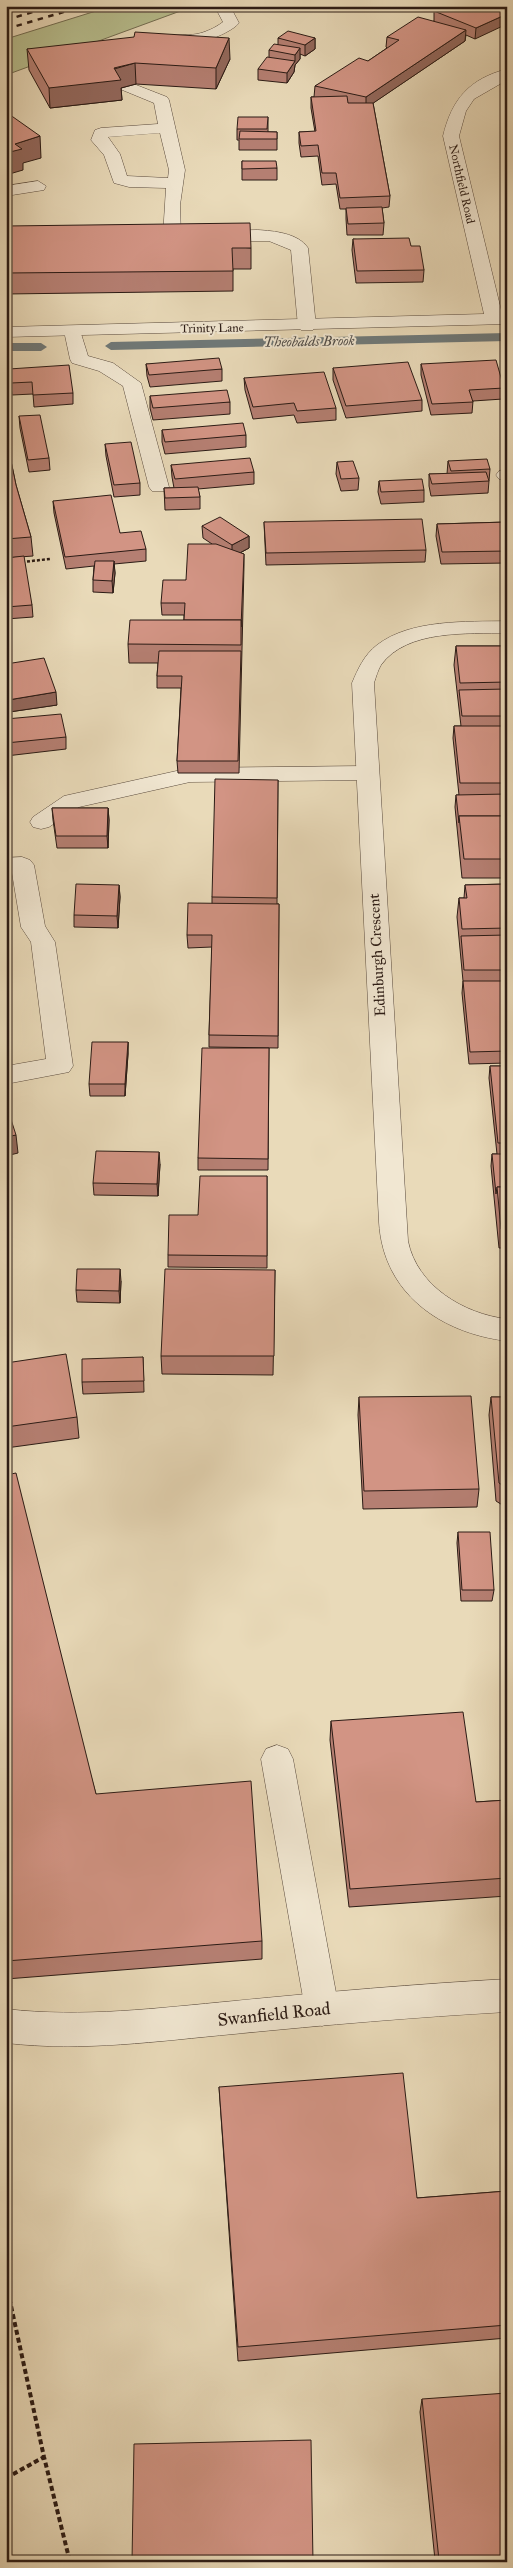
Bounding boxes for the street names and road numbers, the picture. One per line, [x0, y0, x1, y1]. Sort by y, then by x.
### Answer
street label: Northfield Road [446, 143, 478, 225]
street label: Trinity Lane [180, 320, 244, 336]
street label: Edinburgh Crescent [365, 892, 389, 1017]
street label: Swanfield Road [216, 1997, 332, 2031]

